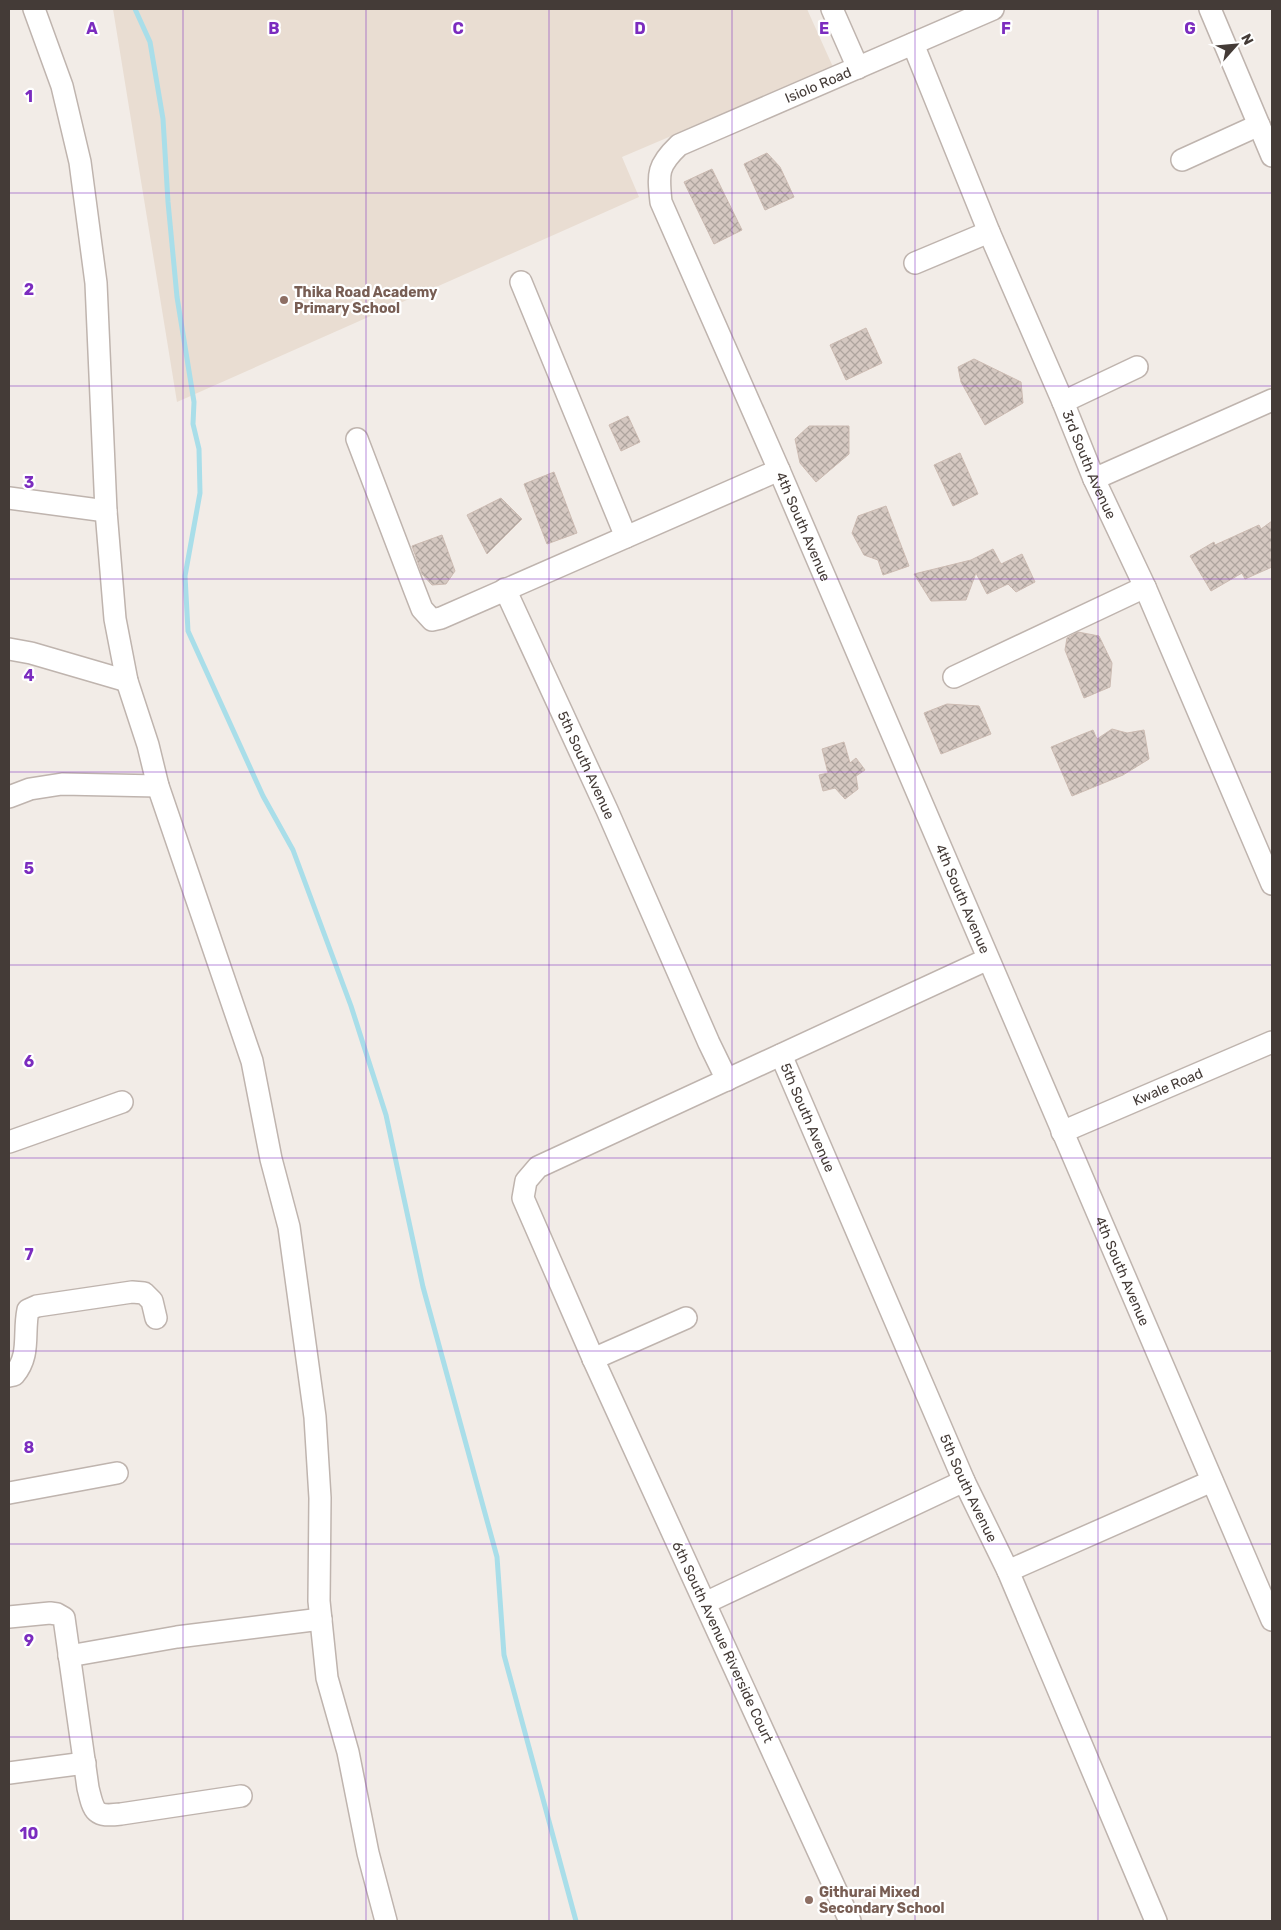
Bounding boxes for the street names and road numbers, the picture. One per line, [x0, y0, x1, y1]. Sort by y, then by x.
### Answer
street label: Isiolo Road [782, 64, 854, 107]
street label: 3rd South Avenue [1058, 408, 1120, 522]
street label: 4th South Avenue [772, 469, 834, 584]
street label: 5th South Avenue [554, 709, 618, 822]
street label: 4th South Avenue [931, 842, 993, 956]
street label: 5th South Avenue [776, 1061, 838, 1175]
street label: Kwale Road [1130, 1065, 1205, 1110]
street label: 4th South Avenue [1091, 1214, 1153, 1329]
street label: 5th South Avenue [936, 1432, 1001, 1545]
street label: 6th South Avenue Riverside Court [668, 1539, 777, 1746]

